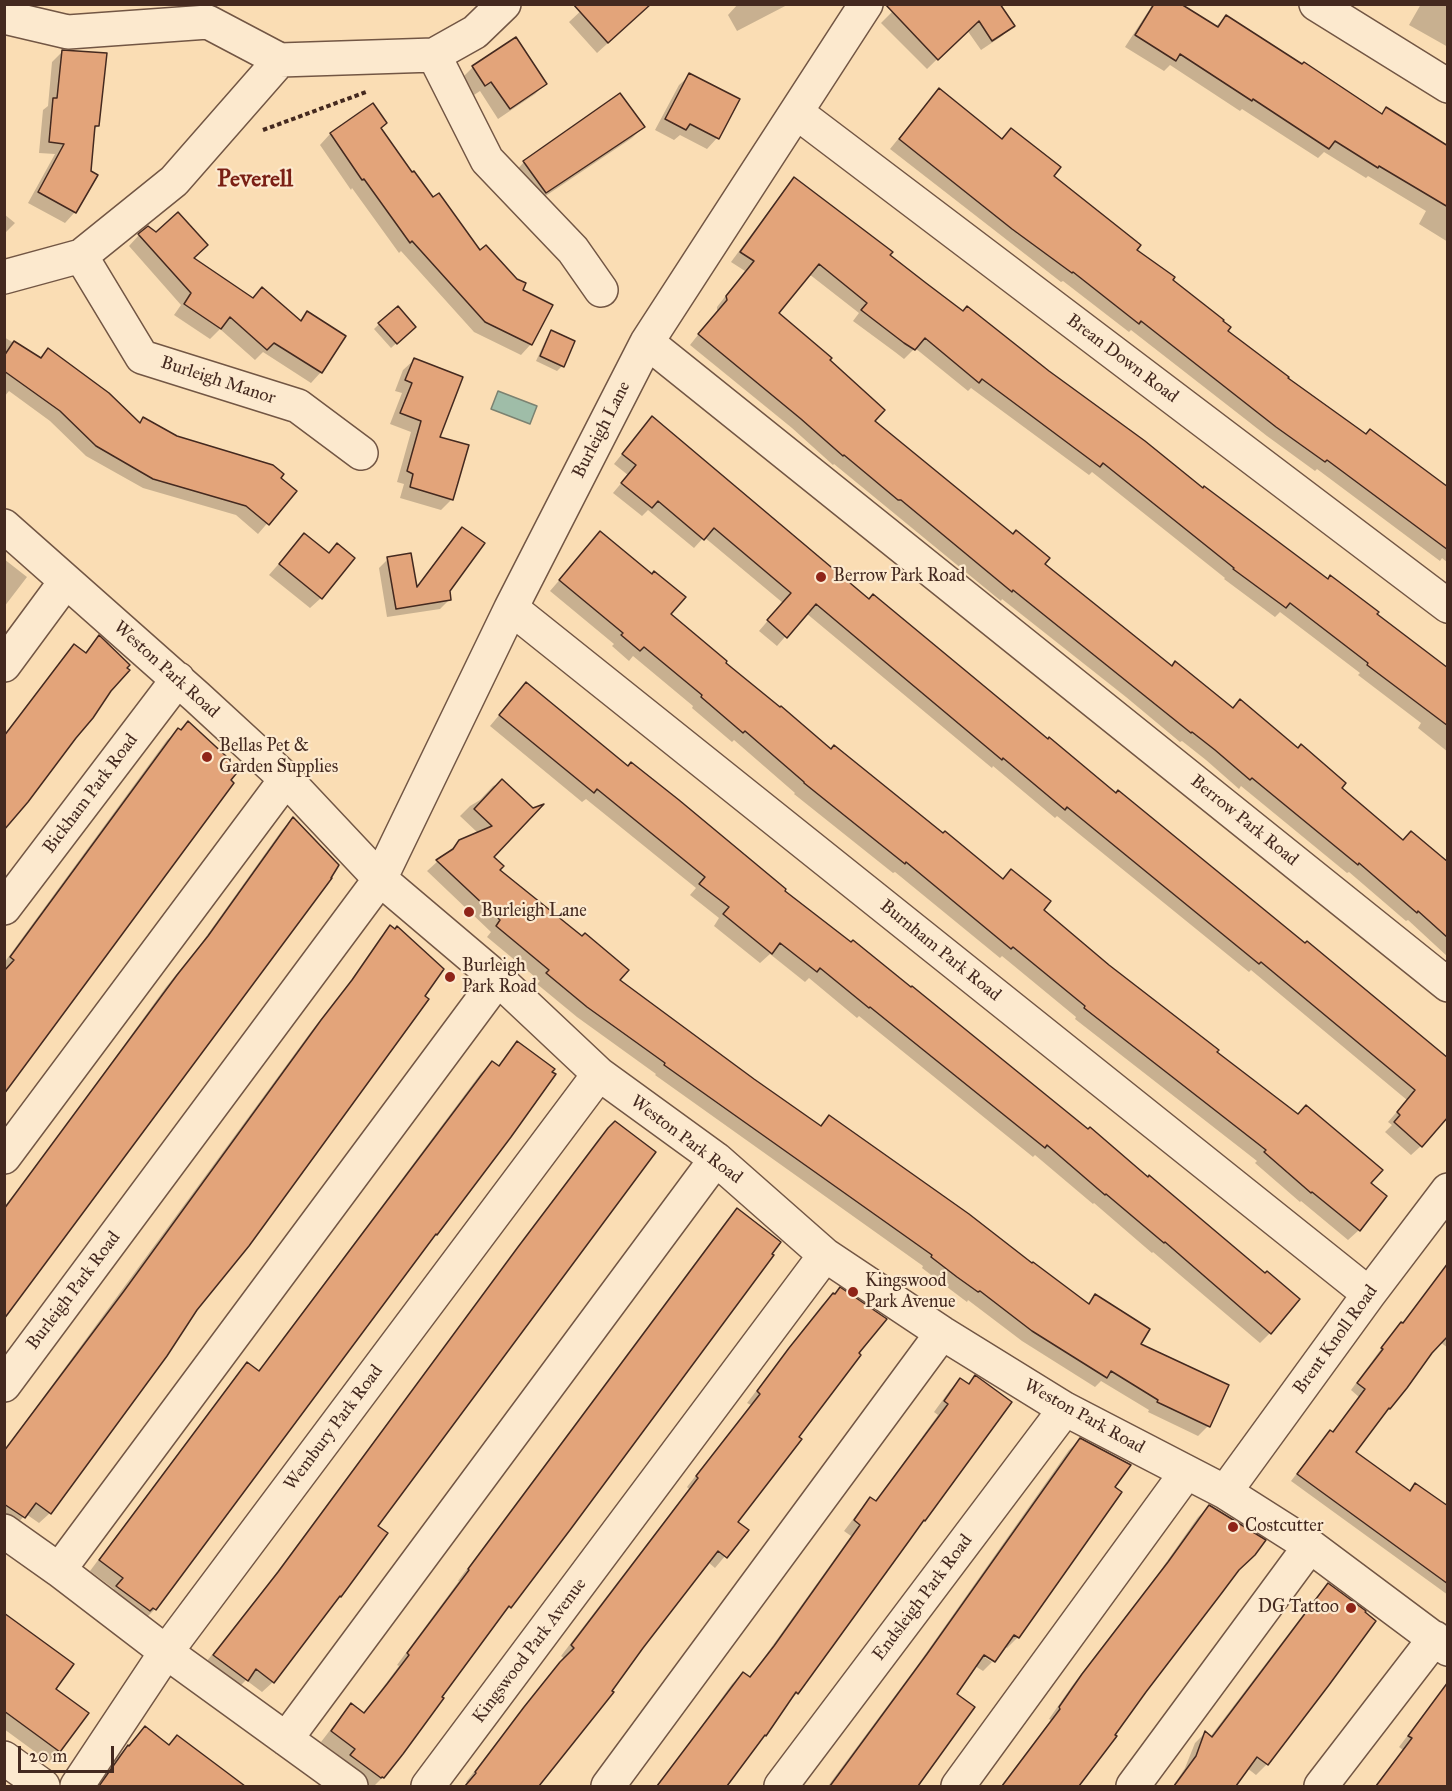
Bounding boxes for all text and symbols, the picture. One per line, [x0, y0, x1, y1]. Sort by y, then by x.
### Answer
district label: Peverell [217, 166, 293, 194]
street label: Brean Down Road [1062, 310, 1182, 408]
street label: Burleigh Manor [158, 352, 278, 410]
street label: Burleigh Lane [568, 378, 636, 482]
place label: Berrow Park Road [833, 566, 965, 588]
marker: Berrow Park Road [814, 570, 828, 584]
street label: Weston Park Road [109, 617, 223, 723]
street label: Bickham Park Road [39, 730, 143, 858]
place label: Bellas Pet & Garden Supplies [219, 736, 338, 778]
marker: Bellas Pet & Garden Supplies [200, 750, 214, 764]
street label: Berrow Park Road [1186, 771, 1302, 871]
street label: Burnham Park Road [875, 896, 1005, 1006]
place label: Burleigh Lane [481, 901, 587, 923]
marker: Burleigh Lane [462, 905, 476, 919]
place label: Burleigh Park Road [462, 956, 537, 998]
marker: Burleigh Park Road [443, 970, 457, 984]
street label: Weston Park Road [626, 1091, 746, 1189]
street label: Burleigh Park Road [23, 1228, 125, 1354]
place label: Kingswood Park Avenue [865, 1271, 955, 1314]
street label: Brent Knoll Road [1289, 1281, 1383, 1399]
marker: Kingswood Park Avenue [846, 1285, 860, 1299]
street label: Wembury Park Road [280, 1361, 388, 1495]
street label: Weston Park Road [1020, 1375, 1148, 1459]
place label: Costcutter [1245, 1516, 1324, 1538]
marker: Costcutter [1226, 1520, 1240, 1534]
street label: Endsleigh Park Road [868, 1531, 978, 1665]
street label: Kingswood Park Avenue [468, 1574, 592, 1728]
place label: DG Tattoo [1258, 1597, 1339, 1619]
marker: DG Tattoo [1344, 1601, 1358, 1615]
scale bar [21, 1734, 117, 1772]
text: 20 m [29, 1745, 67, 1767]

